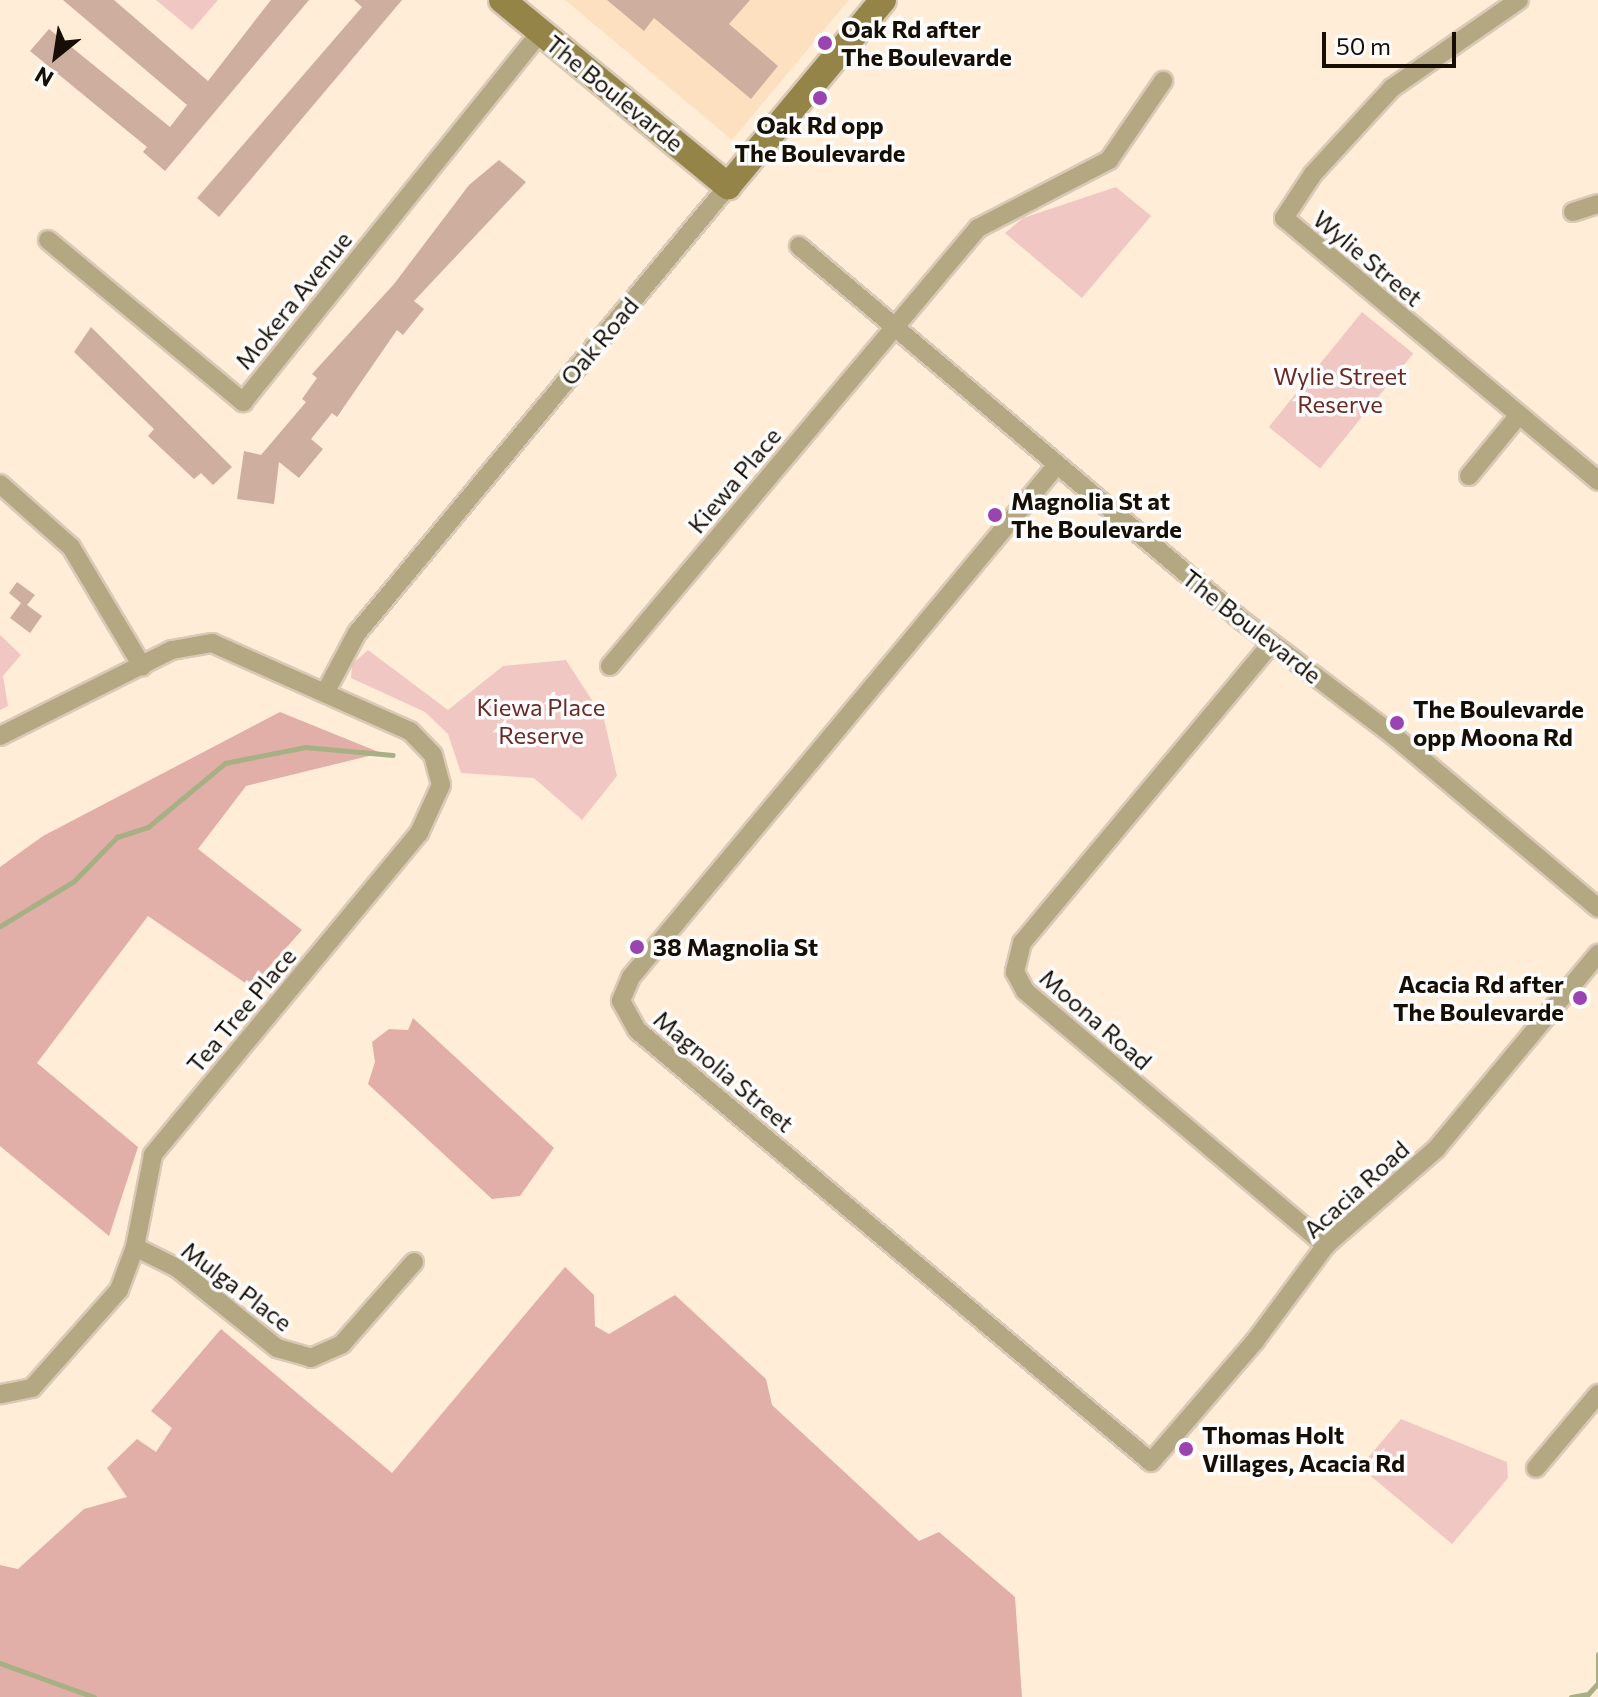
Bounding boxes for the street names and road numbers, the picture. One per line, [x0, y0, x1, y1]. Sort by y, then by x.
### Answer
street label: The Boulevarde [541, 29, 689, 157]
street label: Wylie Street [1308, 204, 1428, 312]
street label: Mokera Avenue [229, 225, 357, 375]
street label: Oak Road [554, 291, 644, 391]
street label: Kiewa Place [682, 421, 786, 539]
street label: The Boulevarde [1177, 563, 1327, 689]
street label: Tea Tree Place [180, 942, 302, 1078]
street label: Moona Road [1034, 963, 1158, 1075]
street label: Magnolia Street [648, 1004, 800, 1138]
street label: Acacia Road [1297, 1134, 1415, 1244]
street label: Mulga Place [176, 1235, 298, 1337]

